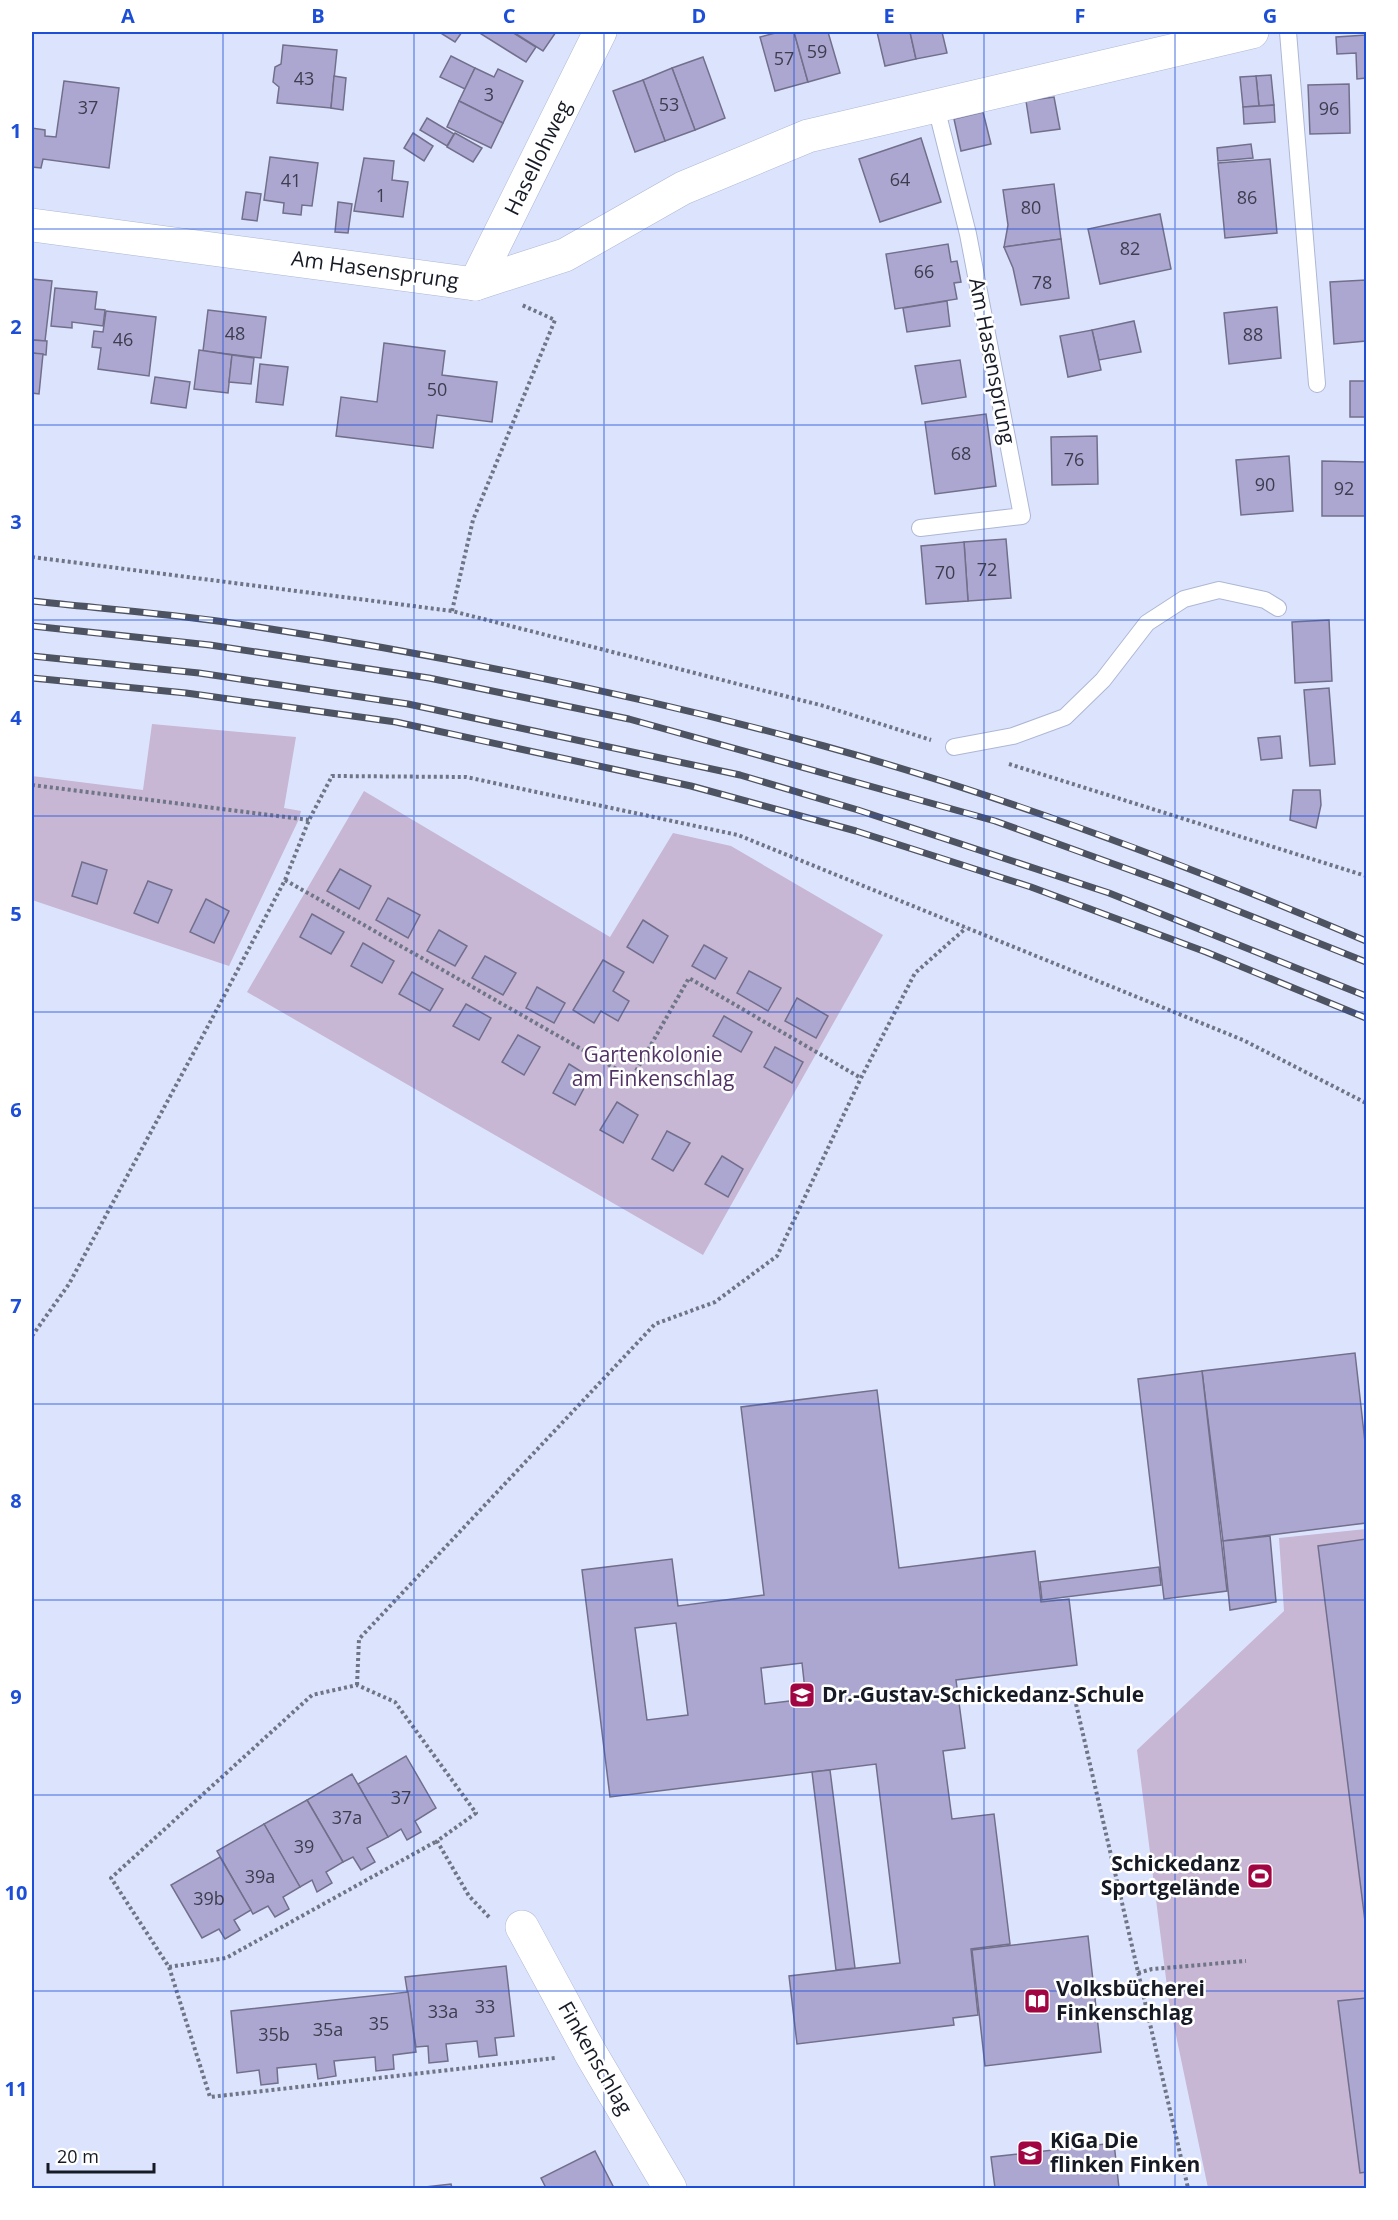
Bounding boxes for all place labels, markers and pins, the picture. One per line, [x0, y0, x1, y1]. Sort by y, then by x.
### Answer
school or university icon: Dr.-Gustav-Schickedanz-Schule [787, 1680, 817, 1710]
place label: Dr.-Gustav-Schickedanz-Schule [822, 1680, 1144, 1708]
place label: Schickedanz Sportgelände [1101, 1849, 1240, 1901]
sports icon: Schickedanz Sportgelände [1245, 1861, 1275, 1891]
place label: Volksbücherei Finkenschlag [1056, 1974, 1205, 2026]
library icon: Volksbücherei Finkenschlag [1022, 1986, 1052, 2016]
place label: KiGa Die flinken Finken [1050, 2126, 1200, 2178]
school or university icon: KiGa Die flinken Finken [1015, 2138, 1045, 2168]

